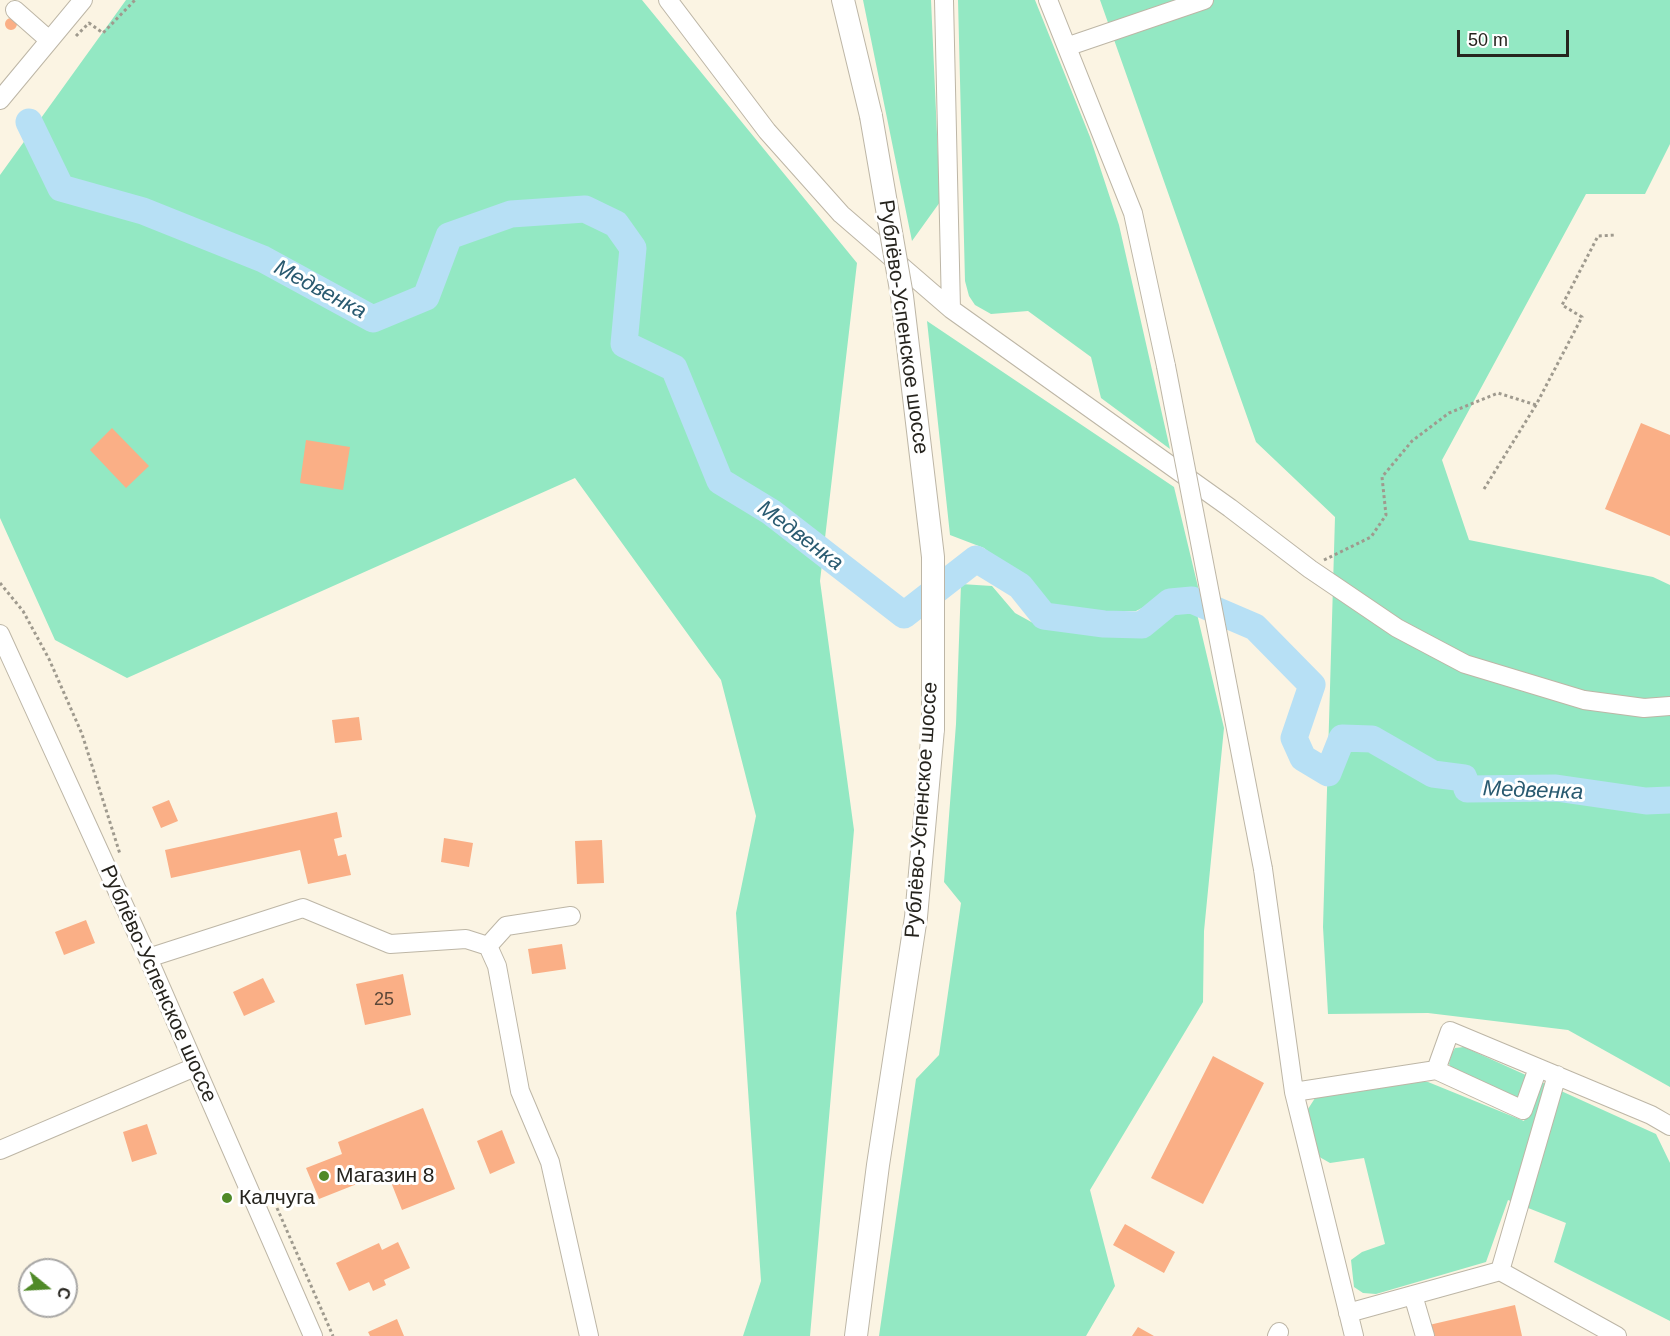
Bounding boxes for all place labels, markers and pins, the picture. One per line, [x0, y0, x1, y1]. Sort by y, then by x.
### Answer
place label: Магазин 8 [336, 1163, 435, 1189]
marker: Магазин 8 [317, 1169, 331, 1183]
place label: Калчуга [239, 1185, 315, 1211]
marker: Калчуга [220, 1191, 234, 1205]

